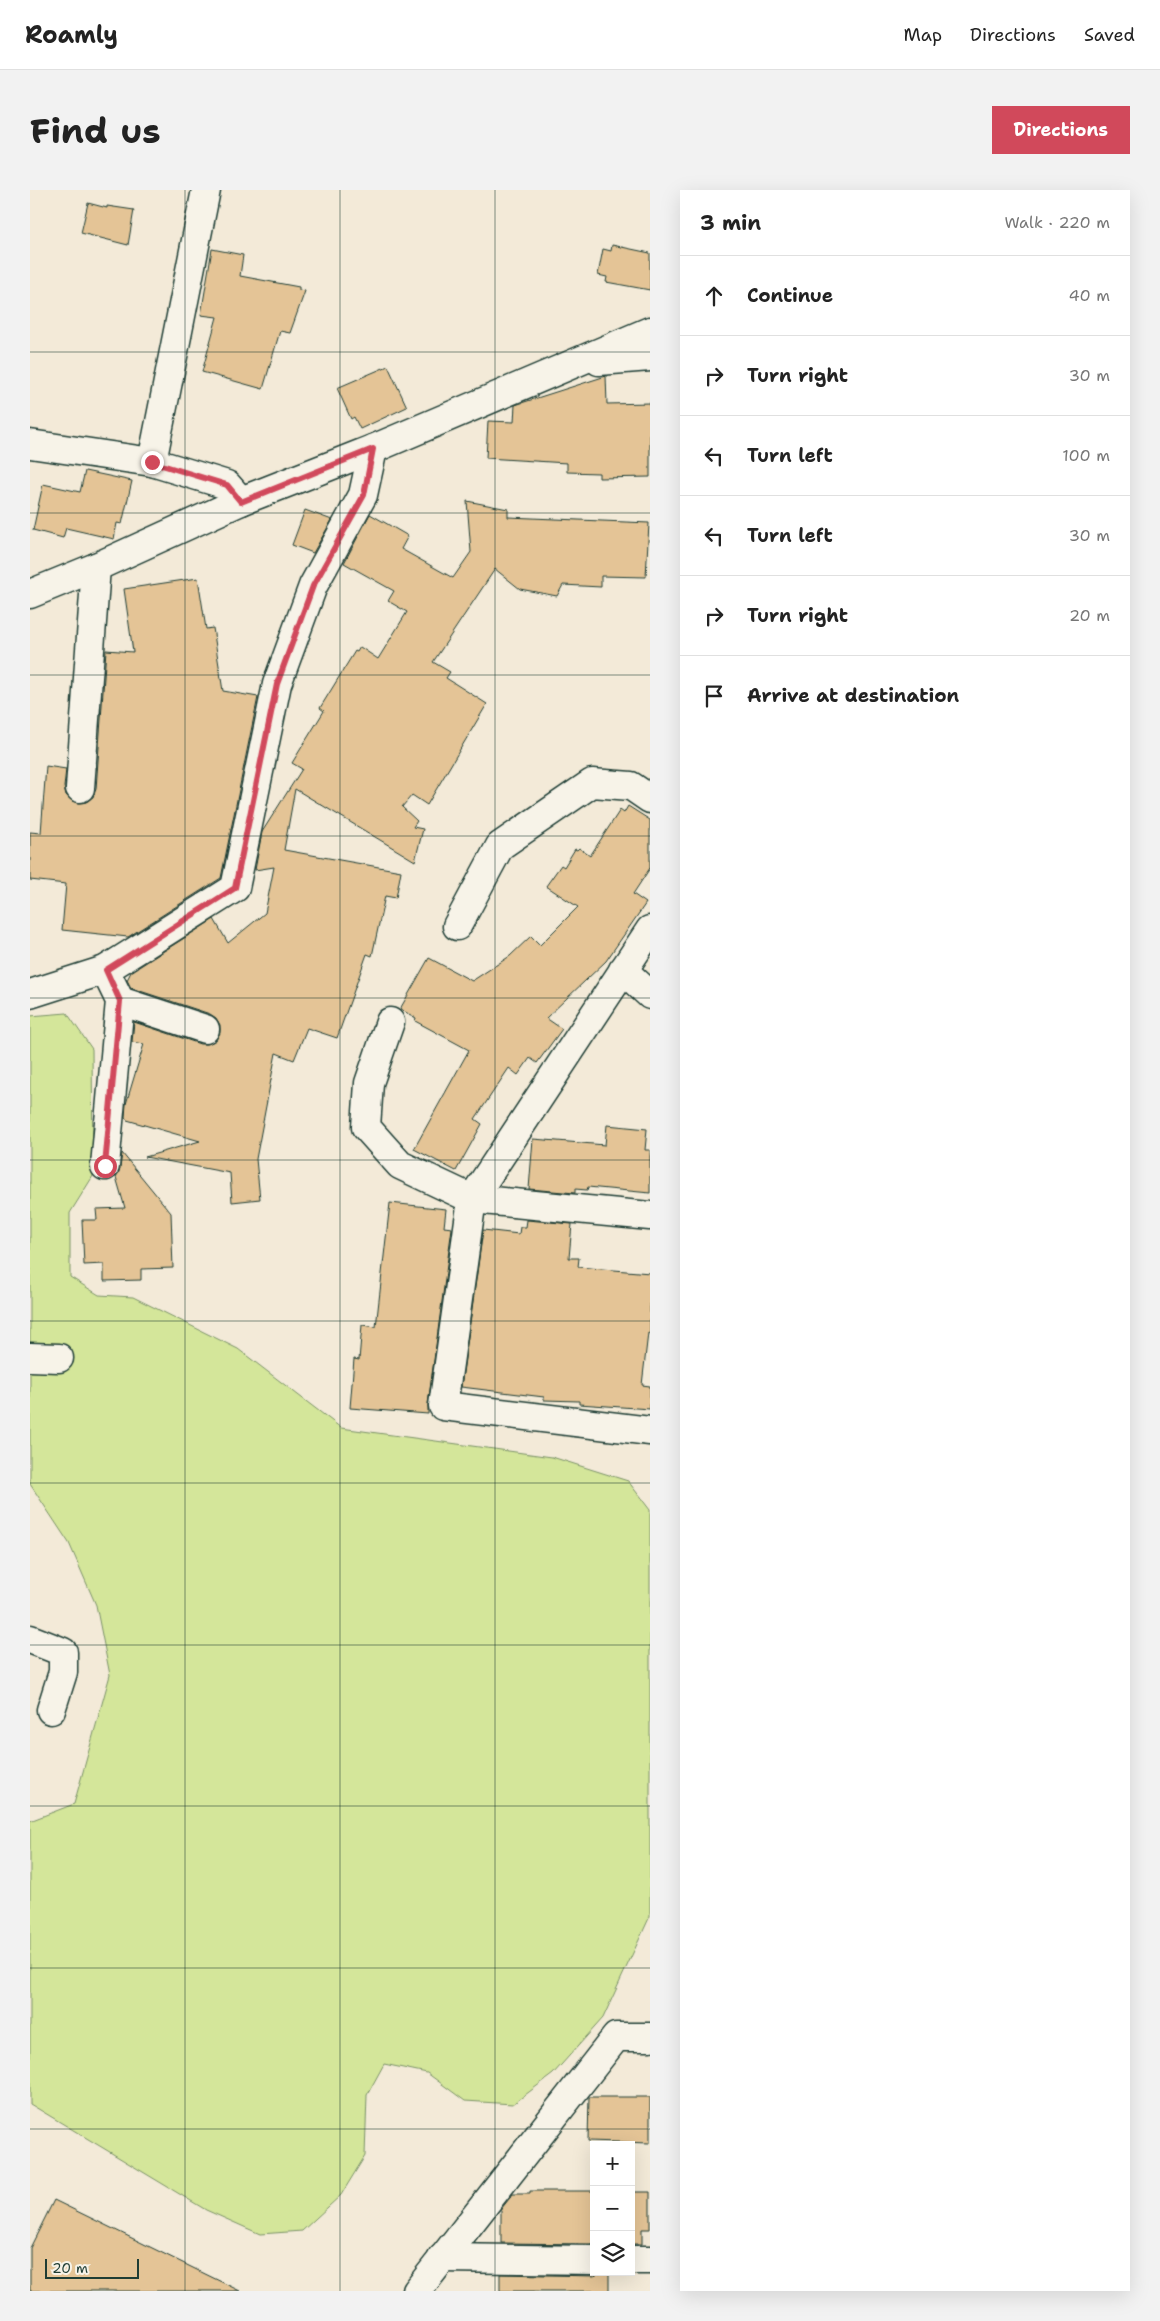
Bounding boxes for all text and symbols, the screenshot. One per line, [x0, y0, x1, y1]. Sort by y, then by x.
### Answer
text: Roamly [25, 19, 118, 51]
text: Map [904, 23, 942, 47]
text: Directions [970, 23, 1056, 47]
text: Saved [1084, 23, 1135, 47]
button: Directions [992, 106, 1130, 154]
text: Find us [30, 107, 161, 154]
text: 3 min [700, 209, 761, 237]
text: Walk · 220 m [1004, 212, 1110, 233]
icon: ahead [700, 282, 728, 310]
text: Continue [747, 283, 833, 308]
text: 40 m [1068, 285, 1110, 306]
icon: right [700, 362, 728, 390]
text: Turn right [747, 363, 848, 388]
text: 30 m [1069, 365, 1110, 386]
icon: left [700, 442, 728, 470]
text: Turn left [747, 443, 833, 468]
text: 100 m [1062, 445, 1110, 466]
route end [141, 451, 164, 474]
icon: left [700, 522, 728, 550]
text: Turn left [747, 523, 833, 548]
text: 30 m [1069, 525, 1110, 546]
icon: right [700, 602, 728, 630]
text: Turn right [747, 603, 848, 628]
text: 20 m [1069, 605, 1110, 626]
icon: arrive [700, 682, 728, 710]
text: Arrive at destination [747, 683, 959, 708]
route start [94, 1155, 117, 1178]
map controls [590, 2141, 635, 2276]
button: + [590, 2141, 635, 2186]
button: − [590, 2186, 635, 2231]
button: layers [590, 2231, 635, 2276]
scale bar [45, 2256, 139, 2279]
text: 20 m [52, 2259, 88, 2277]

